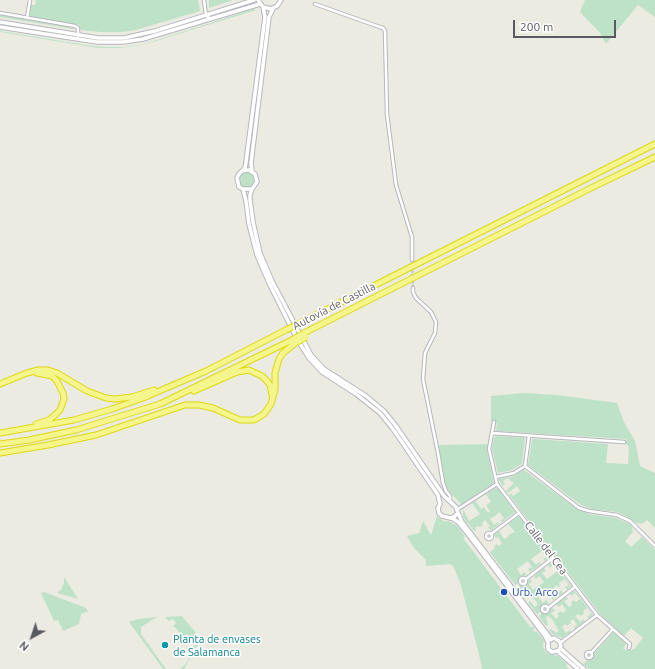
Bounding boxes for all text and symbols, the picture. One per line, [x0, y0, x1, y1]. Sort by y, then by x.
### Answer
scale bar [515, 12, 618, 38]
text: 200 m [520, 20, 553, 33]
street label: Autovía de Castilla [290, 279, 378, 333]
street label: Calle del Cea [522, 519, 570, 577]
place label: Urb. Arco [512, 585, 558, 599]
marker: Urb. Arco [499, 587, 509, 597]
north arrow [12, 617, 52, 657]
place label: Planta de envases de Salamanca [173, 632, 261, 658]
text: N [17, 639, 31, 653]
marker: Planta de envases de Salamanca [160, 640, 170, 650]

